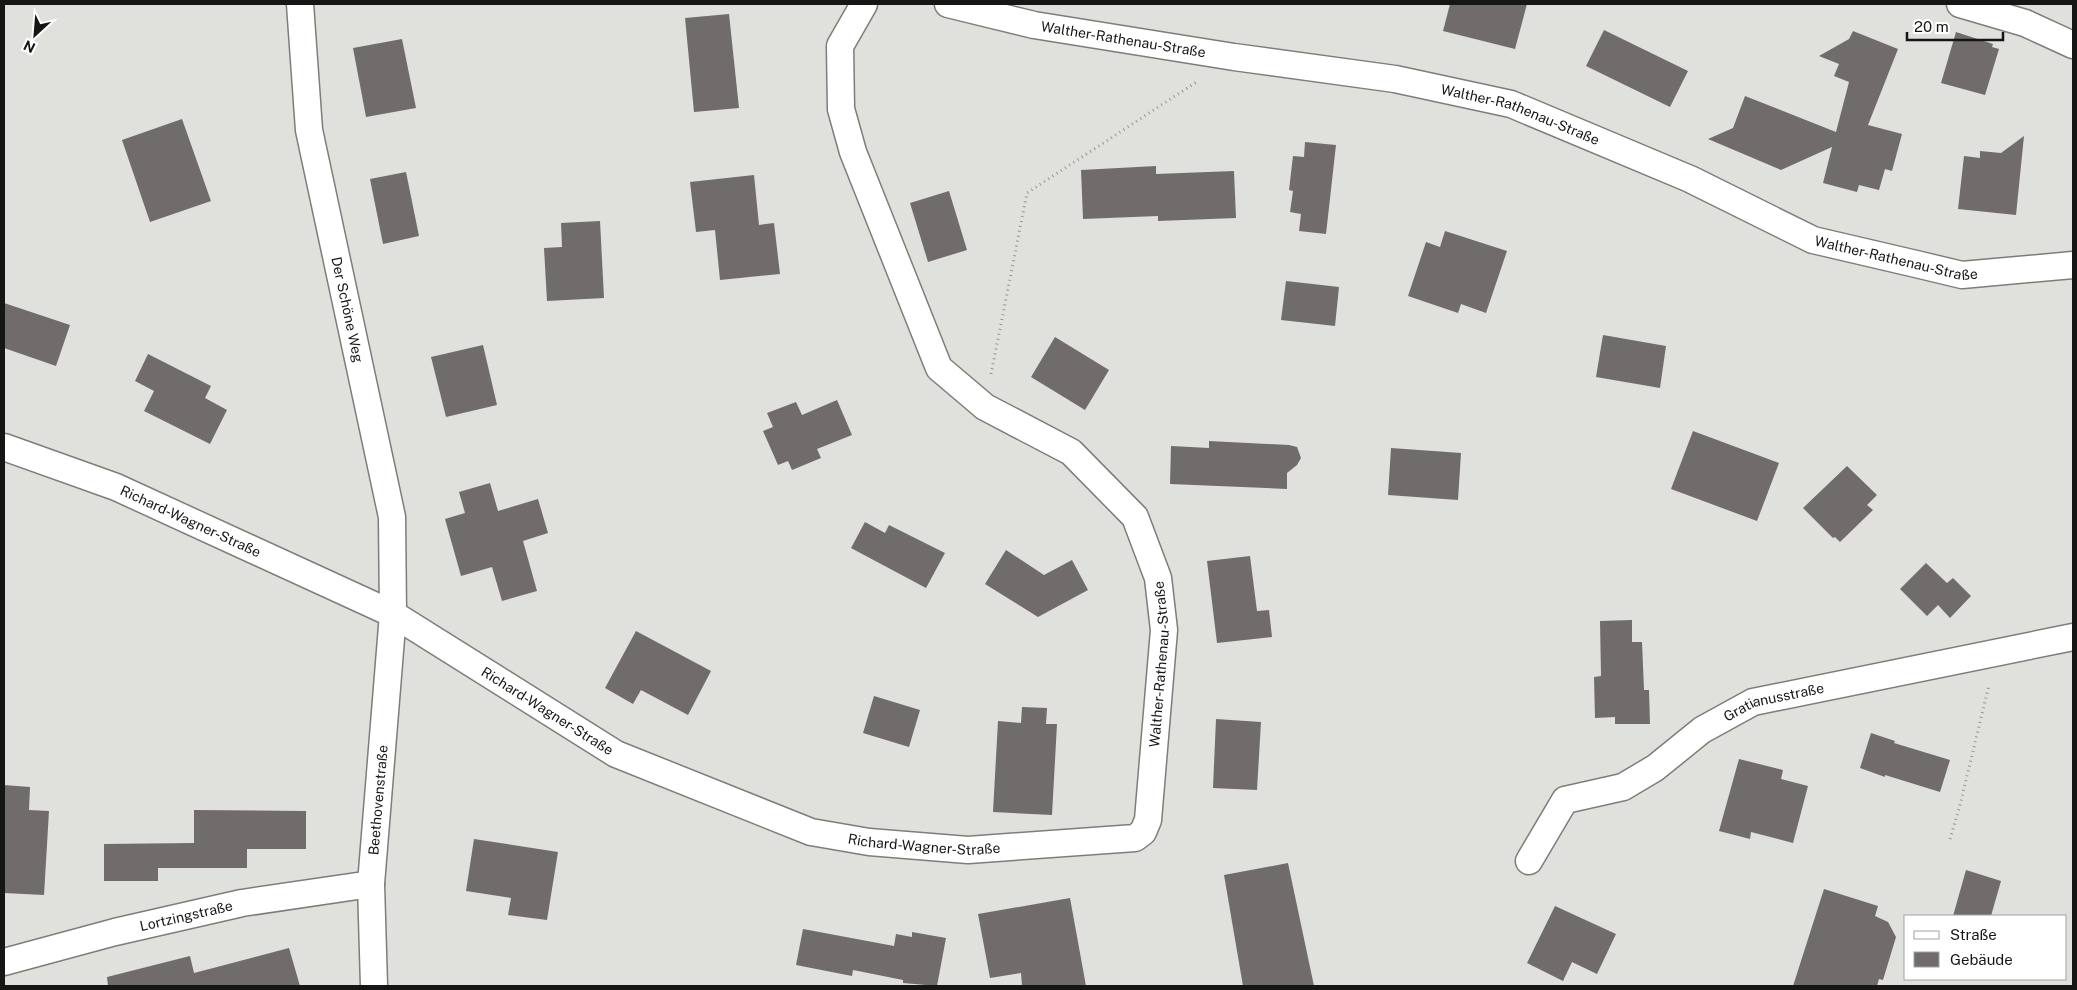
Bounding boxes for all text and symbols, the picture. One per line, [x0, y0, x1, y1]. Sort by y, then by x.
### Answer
north arrow [10, 10, 60, 60]
scale bar [1907, 10, 2003, 42]
street label: Walther-Rathenau-Straße [1040, 18, 1207, 60]
text: 20 m [1914, 18, 1949, 35]
text: N [21, 37, 38, 56]
street label: Walther-Rathenau-Straße [1439, 81, 1602, 148]
street label: Walther-Rathenau-Straße [1813, 233, 1978, 283]
street label: Der Schöne Weg [328, 255, 367, 364]
street label: Richard-Wagner-Straße [118, 482, 263, 560]
street label: Walther-Rathenau-Straße [1146, 580, 1172, 748]
street label: Richard-Wagner-Straße [478, 664, 616, 758]
street label: Gratianusstraße [1721, 680, 1825, 725]
street label: Beethovenstraße [365, 744, 391, 856]
street label: Richard-Wagner-Straße [847, 831, 1001, 858]
street label: Lortzingstraße [138, 897, 234, 934]
legend [1904, 915, 2067, 980]
text: Straße [1950, 926, 1997, 943]
text: Gebäude [1950, 951, 2013, 968]

